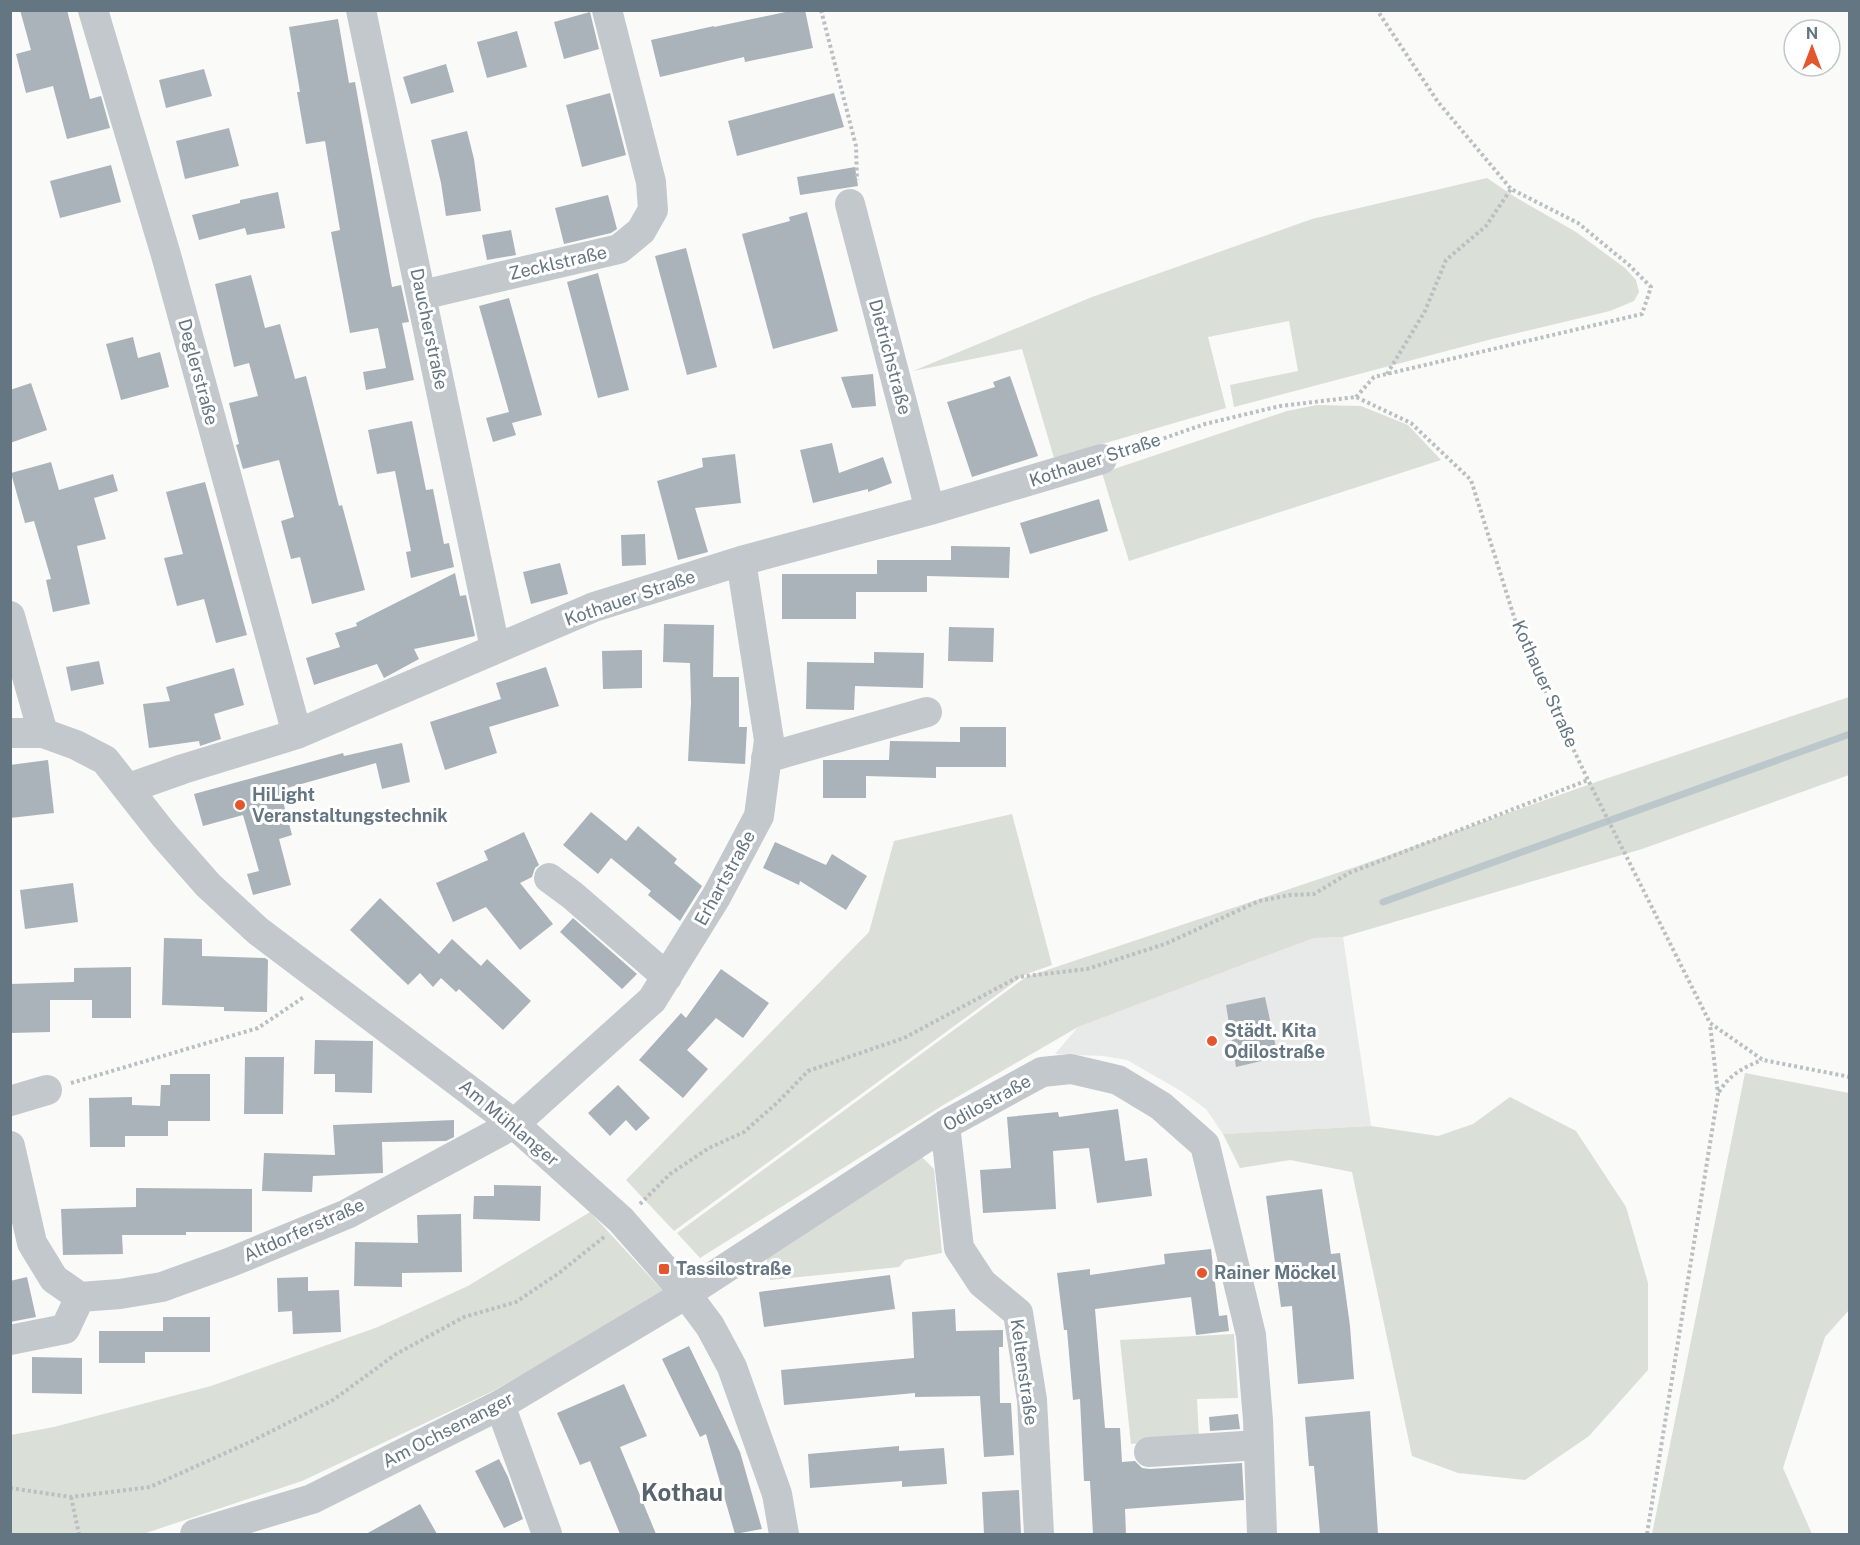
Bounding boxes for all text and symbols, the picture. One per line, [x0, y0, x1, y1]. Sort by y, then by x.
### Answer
north arrow [1782, 18, 1842, 78]
text: N [1806, 24, 1818, 43]
street label: Zecklstraße [507, 241, 609, 284]
street label: Daucherstraße [406, 266, 453, 391]
street label: Dietrichstraße [865, 297, 916, 417]
street label: Deglerstraße [174, 316, 223, 427]
street label: Kothauer Straße [1026, 428, 1163, 491]
street label: Kothauer Straße [562, 565, 698, 630]
street label: Kothauer Straße [1508, 617, 1583, 751]
place label: HiLight Veranstaltungstechnik [252, 784, 448, 826]
marker: HiLight Veranstaltungstechnik [233, 798, 247, 812]
street label: Erhartstraße [690, 827, 759, 929]
place label: Städt. Kita Odilostraße [1224, 1020, 1325, 1062]
marker: Städt. Kita Odilostraße [1205, 1034, 1219, 1048]
street label: Odilostraße [939, 1070, 1034, 1135]
street label: Am Mühlanger [455, 1075, 563, 1170]
street label: Altdorferstraße [240, 1194, 367, 1266]
place label: Tassilostraße [676, 1258, 792, 1279]
marker: Tassilostraße [657, 1262, 671, 1276]
place label: Rainer Möckel [1214, 1262, 1337, 1283]
marker: Rainer Möckel [1195, 1266, 1209, 1280]
street label: Keltenstraße [1007, 1317, 1042, 1427]
street label: Am Ochsenanger [379, 1388, 517, 1472]
district label: Kothau [641, 1478, 723, 1506]

